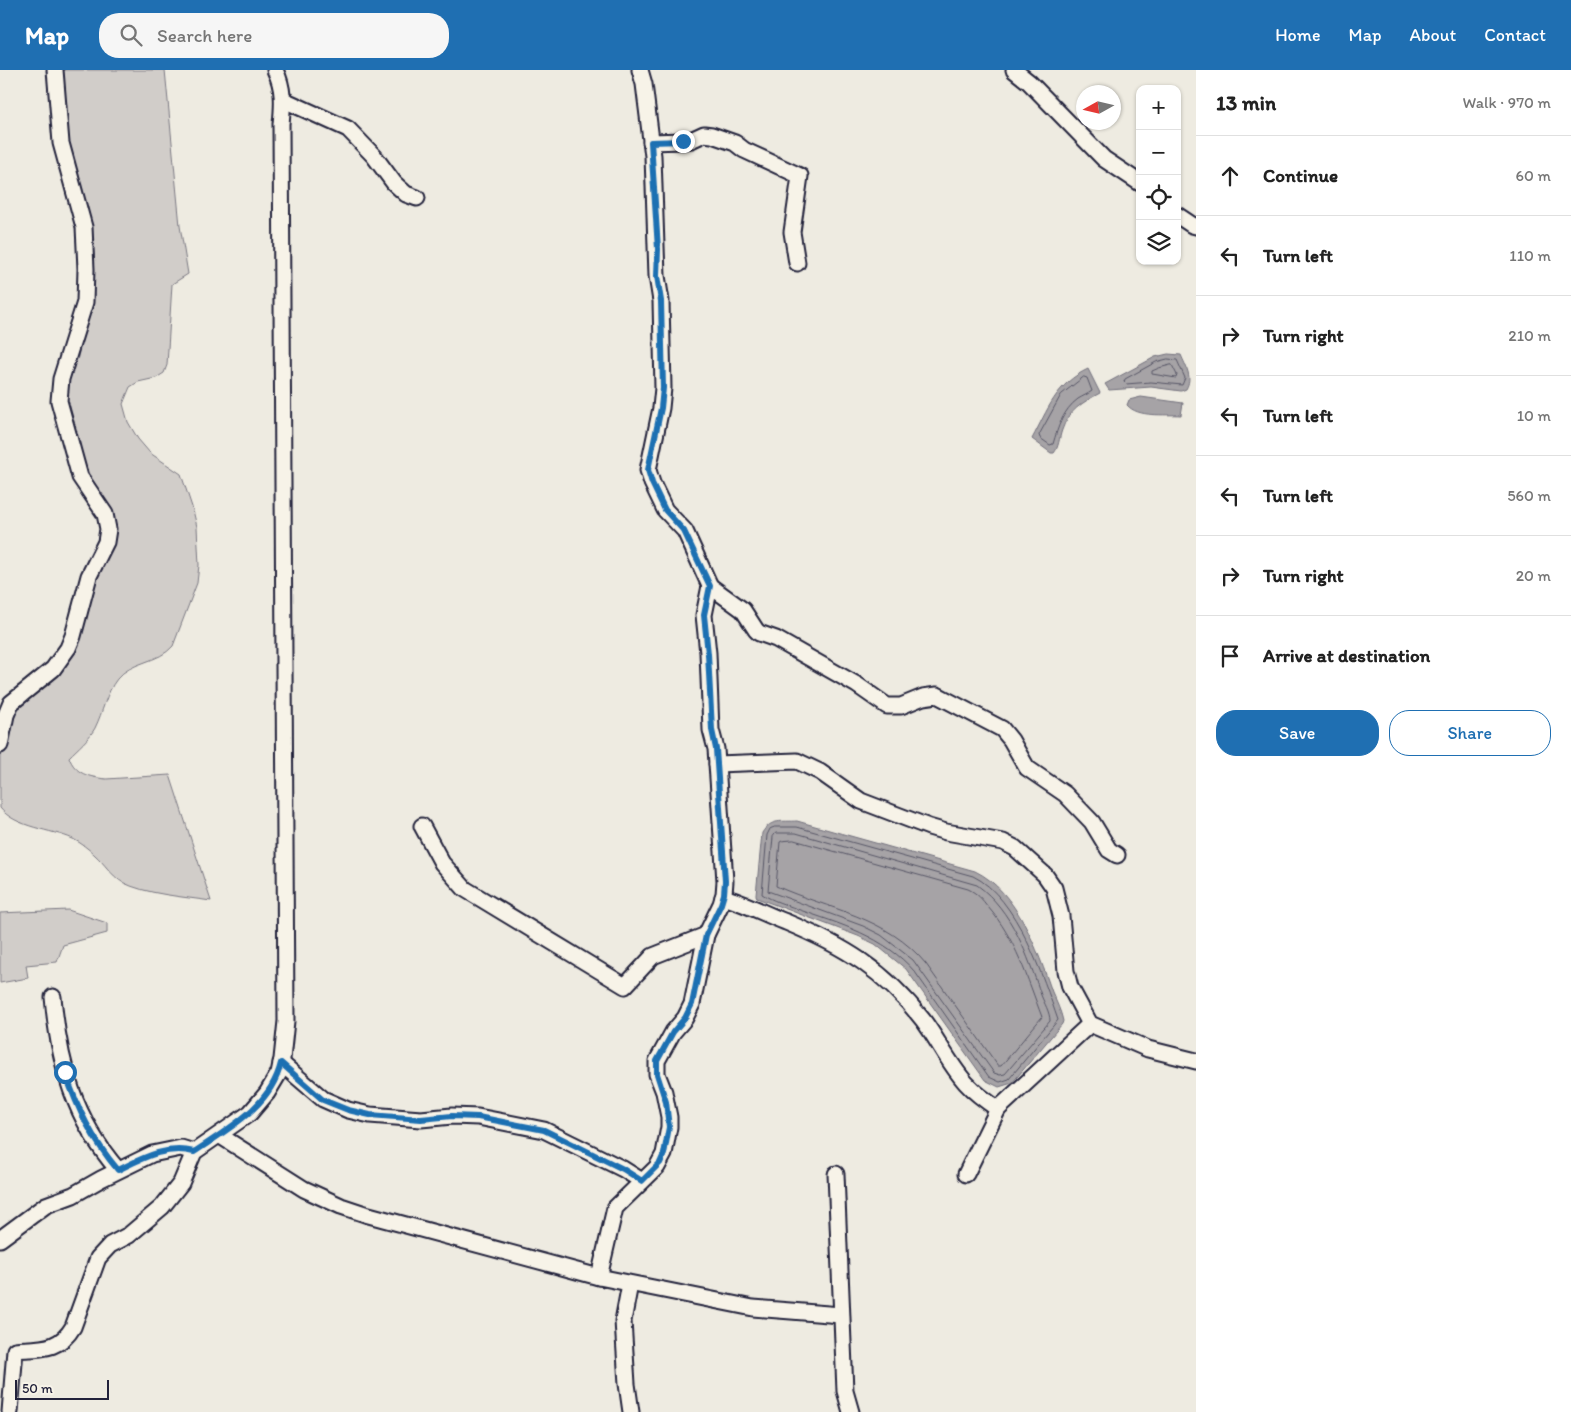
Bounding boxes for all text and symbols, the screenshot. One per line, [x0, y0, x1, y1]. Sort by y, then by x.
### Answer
search box [99, 13, 449, 58]
text: Map [25, 21, 69, 50]
icon: search [117, 21, 145, 49]
text: Search here [157, 24, 252, 47]
text: Home [1275, 24, 1321, 46]
text: Map [1349, 24, 1382, 46]
text: About [1410, 24, 1456, 46]
text: Contact [1484, 24, 1546, 46]
north arrow [1076, 85, 1121, 130]
map controls [1136, 85, 1181, 265]
button: + [1136, 85, 1181, 130]
text: 13 min [1216, 90, 1276, 115]
text: Walk · 970 m [1463, 93, 1551, 112]
route end [672, 130, 695, 153]
button: − [1136, 130, 1181, 175]
icon: ahead [1216, 162, 1244, 190]
text: Continue [1263, 164, 1338, 187]
text: 60 m [1516, 166, 1551, 185]
button: locate [1136, 175, 1181, 220]
button: layers [1136, 220, 1181, 265]
icon: left [1216, 242, 1244, 270]
text: Turn left [1263, 244, 1333, 267]
text: 110 m [1509, 246, 1551, 265]
icon: right [1216, 322, 1244, 350]
text: Turn right [1263, 324, 1344, 347]
text: 210 m [1508, 326, 1551, 345]
icon: left [1216, 402, 1244, 430]
text: Turn left [1263, 404, 1333, 427]
text: 10 m [1517, 406, 1551, 425]
icon: left [1216, 482, 1244, 510]
text: Turn left [1263, 484, 1333, 507]
text: 560 m [1507, 486, 1551, 505]
icon: right [1216, 562, 1244, 590]
text: Turn right [1263, 564, 1344, 587]
text: 20 m [1516, 566, 1551, 585]
icon: arrive [1216, 642, 1244, 670]
text: Arrive at destination [1263, 644, 1430, 667]
button: Save [1216, 710, 1379, 756]
button: Share [1389, 710, 1551, 756]
route start [54, 1061, 77, 1084]
scale bar [15, 1377, 109, 1400]
text: 50 m [22, 1380, 53, 1397]

